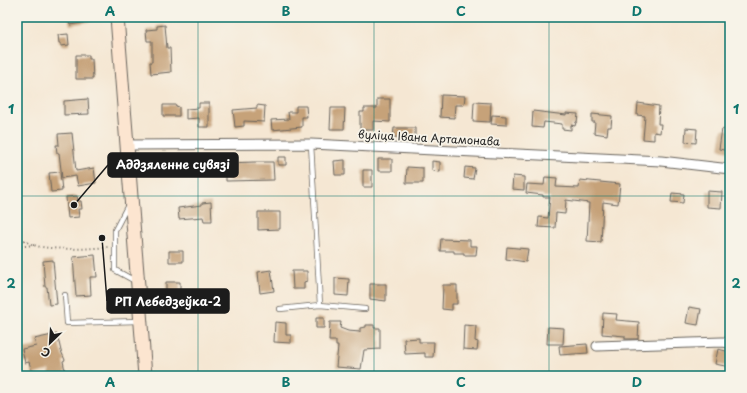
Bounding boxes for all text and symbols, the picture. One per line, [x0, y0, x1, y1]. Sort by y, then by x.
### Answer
text: A [105, 1, 115, 20]
text: B [282, 1, 291, 20]
text: C [456, 1, 466, 20]
text: D [632, 1, 642, 20]
text: 1 [8, 99, 14, 118]
text: 1 [733, 99, 739, 118]
street label: вуліца Івана Артамонава [358, 125, 500, 150]
callout: Аддзяленне сувязі [108, 153, 238, 177]
text: Аддзяленне сувязі [116, 155, 230, 173]
text: 2 [6, 273, 16, 292]
text: 2 [731, 273, 741, 292]
callout: РП Лебедзеўка-2 [107, 289, 229, 313]
text: РП Лебедзеўка-2 [115, 292, 222, 310]
north arrow [30, 323, 70, 363]
text: С [38, 343, 53, 362]
text: A [105, 372, 115, 391]
text: B [282, 372, 291, 391]
text: C [456, 372, 466, 391]
text: D [632, 372, 642, 391]

